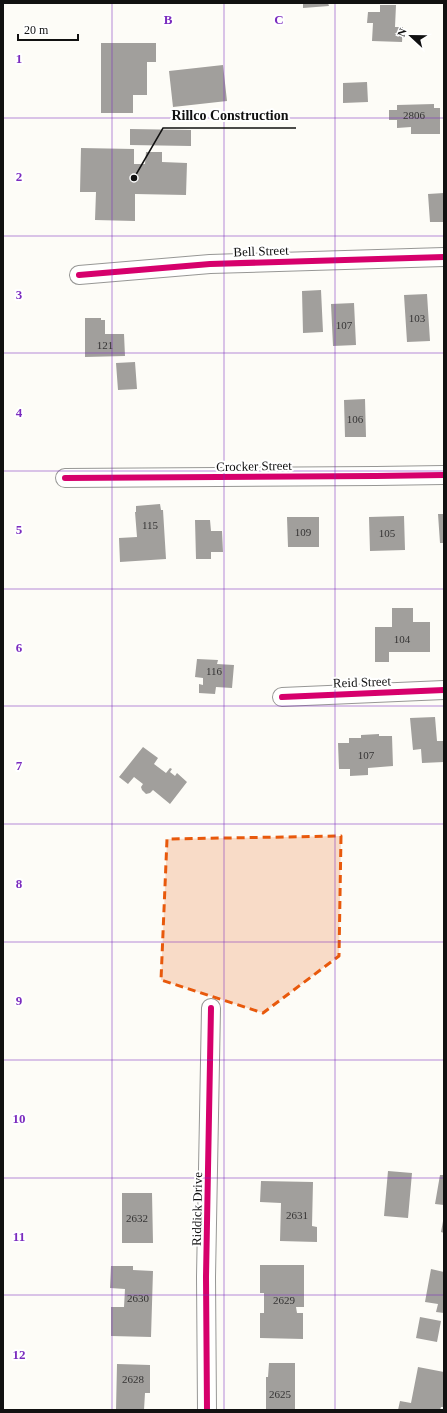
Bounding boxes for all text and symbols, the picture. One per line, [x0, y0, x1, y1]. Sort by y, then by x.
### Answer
text: B [164, 12, 173, 27]
text: C [274, 12, 284, 27]
scale bar [18, 16, 78, 42]
north arrow [391, 16, 431, 56]
text: 20 m [24, 23, 49, 37]
text: N [395, 26, 409, 38]
text: 1 [16, 51, 22, 66]
callout: Rillco Construction [163, 102, 296, 128]
text: Rillco Construction [171, 108, 289, 123]
house number: 2806 [403, 109, 426, 121]
text: 2 [16, 169, 22, 184]
street label: Bell Street [233, 243, 289, 259]
text: 3 [16, 287, 23, 302]
house number: 103 [409, 312, 426, 324]
house number: 107 [336, 319, 353, 331]
house number: 121 [97, 339, 113, 351]
text: 4 [16, 405, 23, 420]
house number: 106 [347, 413, 364, 425]
street label: Crocker Street [216, 458, 292, 474]
house number: 115 [142, 519, 159, 531]
text: 5 [16, 522, 23, 537]
house number: 109 [295, 526, 312, 538]
house number: 105 [379, 527, 396, 539]
house number: 104 [394, 633, 411, 645]
text: 6 [16, 640, 23, 655]
house number: 116 [206, 665, 223, 677]
street label: Reid Street [333, 673, 392, 691]
house number: 107 [358, 749, 375, 761]
text: 7 [16, 758, 23, 773]
text: 8 [16, 876, 23, 891]
text: 9 [16, 993, 23, 1008]
text: 10 [13, 1111, 26, 1126]
street label: Riddick Drive [189, 1172, 205, 1246]
house number: 2631 [286, 1209, 308, 1221]
house number: 2632 [126, 1212, 148, 1224]
text: 11 [13, 1229, 25, 1244]
house number: 2630 [127, 1292, 150, 1304]
house number: 2629 [273, 1294, 296, 1306]
text: 12 [13, 1347, 26, 1362]
house number: 2628 [122, 1373, 145, 1385]
house number: 2625 [269, 1388, 292, 1400]

